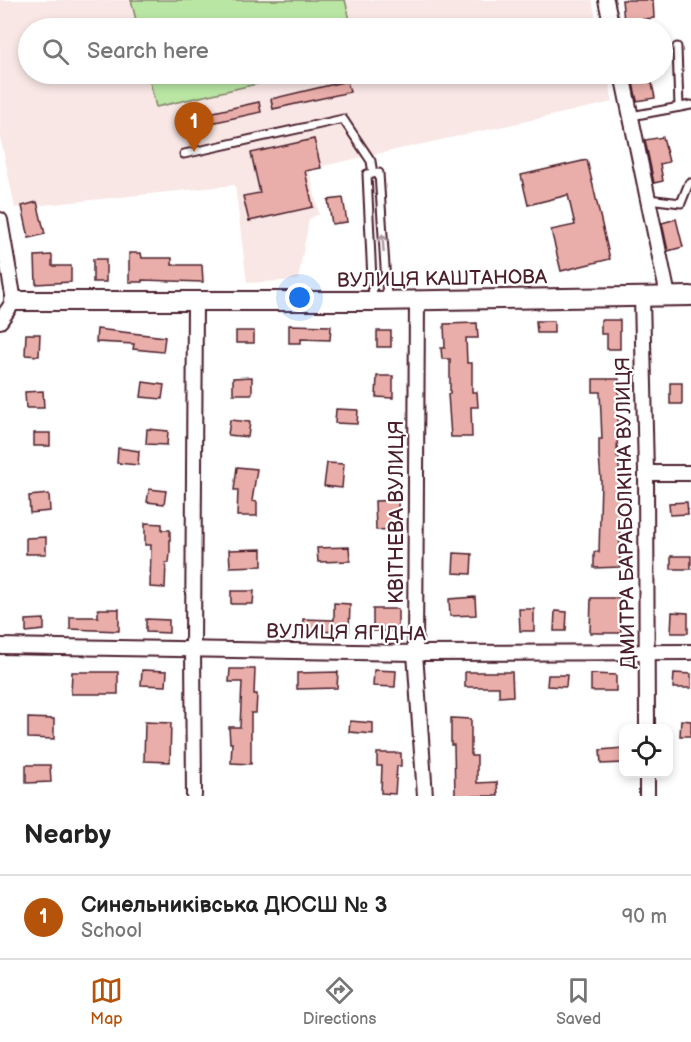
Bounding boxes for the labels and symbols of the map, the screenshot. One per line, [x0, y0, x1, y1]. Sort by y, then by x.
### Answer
pin: 1 [174, 102, 214, 152]
one-way arrow [378, 233, 389, 253]
street label: ВУЛИЦЯ КАШТАНОВА [337, 265, 548, 293]
your location [285, 283, 314, 312]
street label: ДМИТРА БАРАБОЛКІНА ВУЛИЦЯ [611, 357, 641, 669]
street label: КВІТНЕВА ВУЛИЦЯ [385, 420, 409, 604]
street label: ВУЛИЦЯ ЯГІДНА [266, 620, 427, 646]

